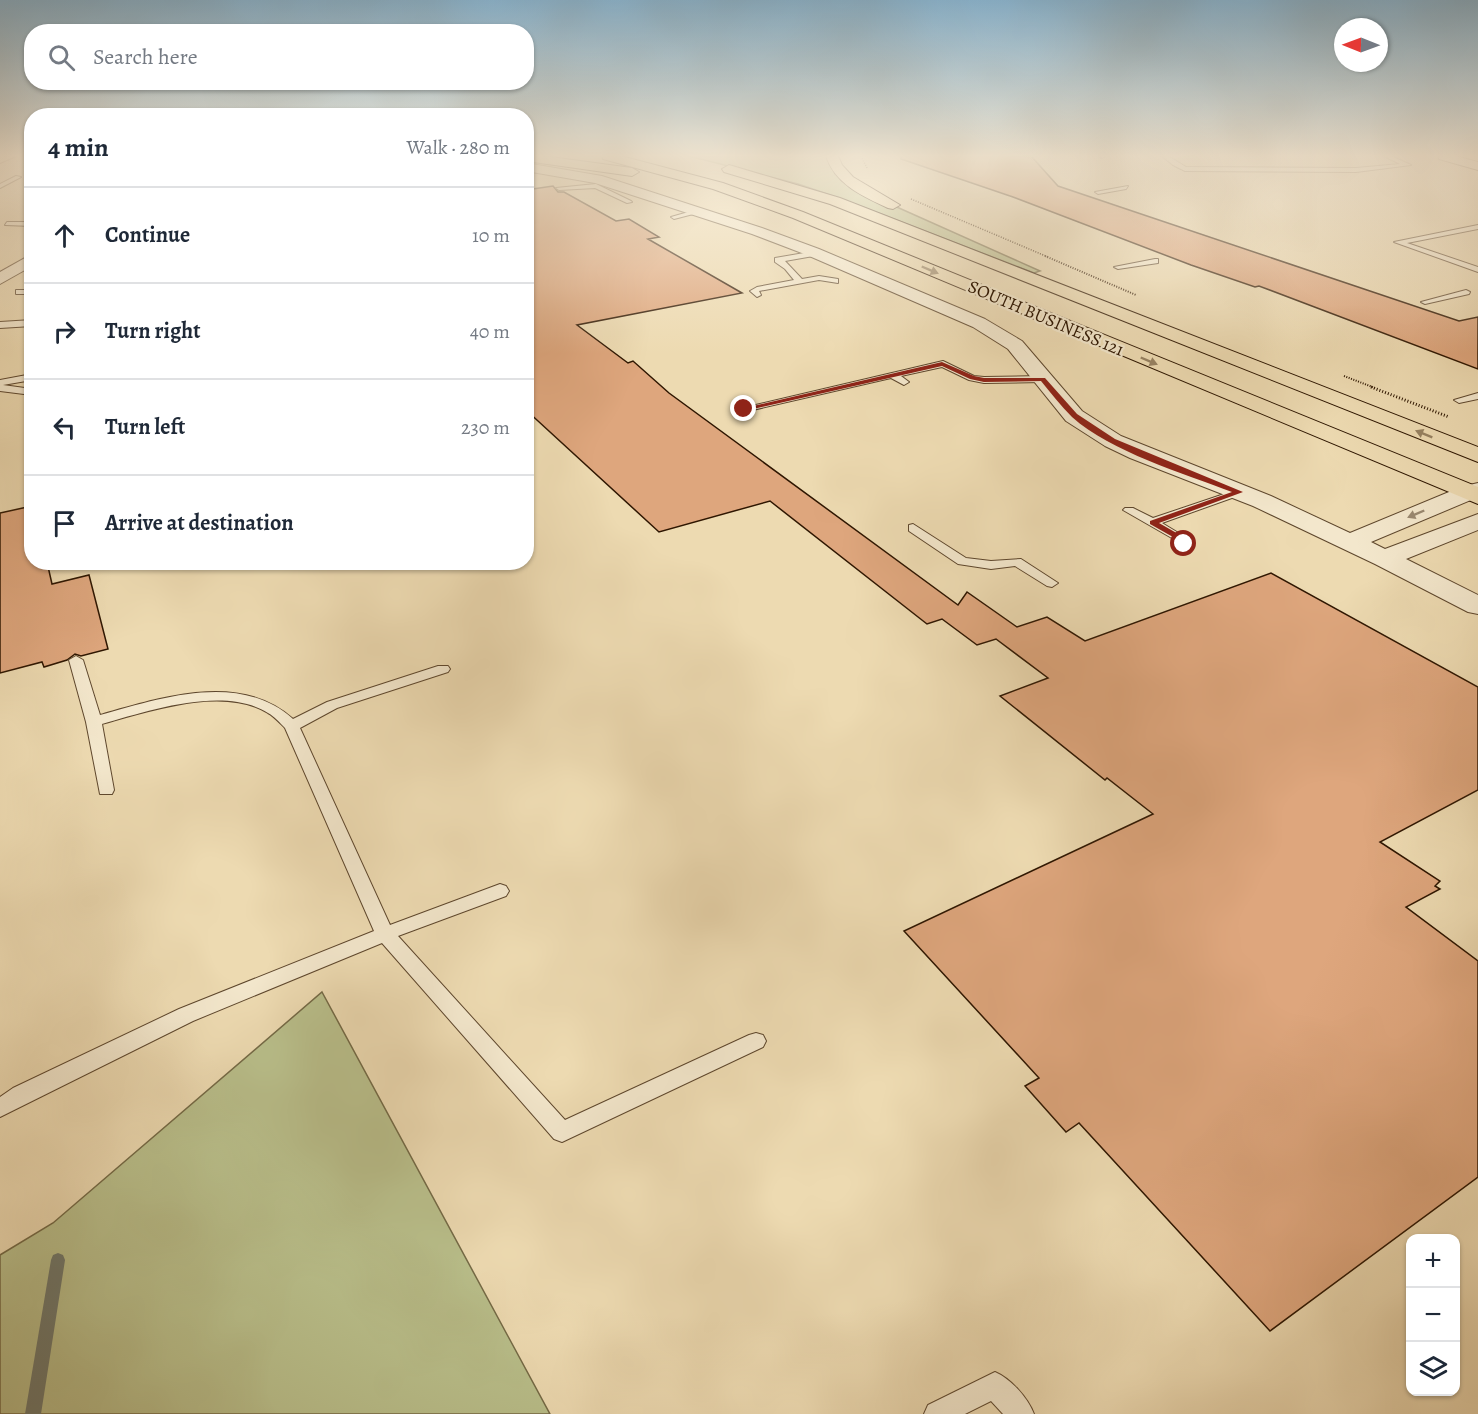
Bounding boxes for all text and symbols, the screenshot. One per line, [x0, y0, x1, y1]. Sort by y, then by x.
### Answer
north arrow [1334, 18, 1388, 72]
search box [24, 24, 534, 90]
icon: search [45, 41, 78, 74]
text: Search here [93, 42, 198, 72]
text: 4 min [48, 130, 109, 165]
text: Walk · 280 m [406, 134, 510, 161]
icon: ahead [48, 219, 81, 252]
text: Continue [105, 220, 190, 250]
text: 10 m [472, 222, 510, 249]
one-way arrow [922, 265, 940, 275]
street label: SOUTH BUSINESS 121 [964, 274, 1128, 362]
icon: right [48, 315, 81, 348]
text: Turn right [105, 316, 201, 346]
text: 40 m [470, 318, 510, 345]
one-way arrow [1141, 356, 1159, 366]
route end [730, 395, 756, 421]
icon: left [48, 411, 81, 444]
text: Turn left [105, 412, 185, 442]
text: 230 m [461, 414, 510, 441]
one-way arrow [1414, 428, 1432, 438]
icon: arrive [48, 507, 81, 540]
text: Arrive at destination [105, 508, 294, 538]
one-way arrow [1407, 510, 1424, 519]
route start [1170, 530, 1196, 556]
map controls [1406, 1234, 1460, 1396]
button: + [1406, 1234, 1460, 1288]
button: − [1406, 1288, 1460, 1342]
button: layers [1406, 1342, 1460, 1396]

